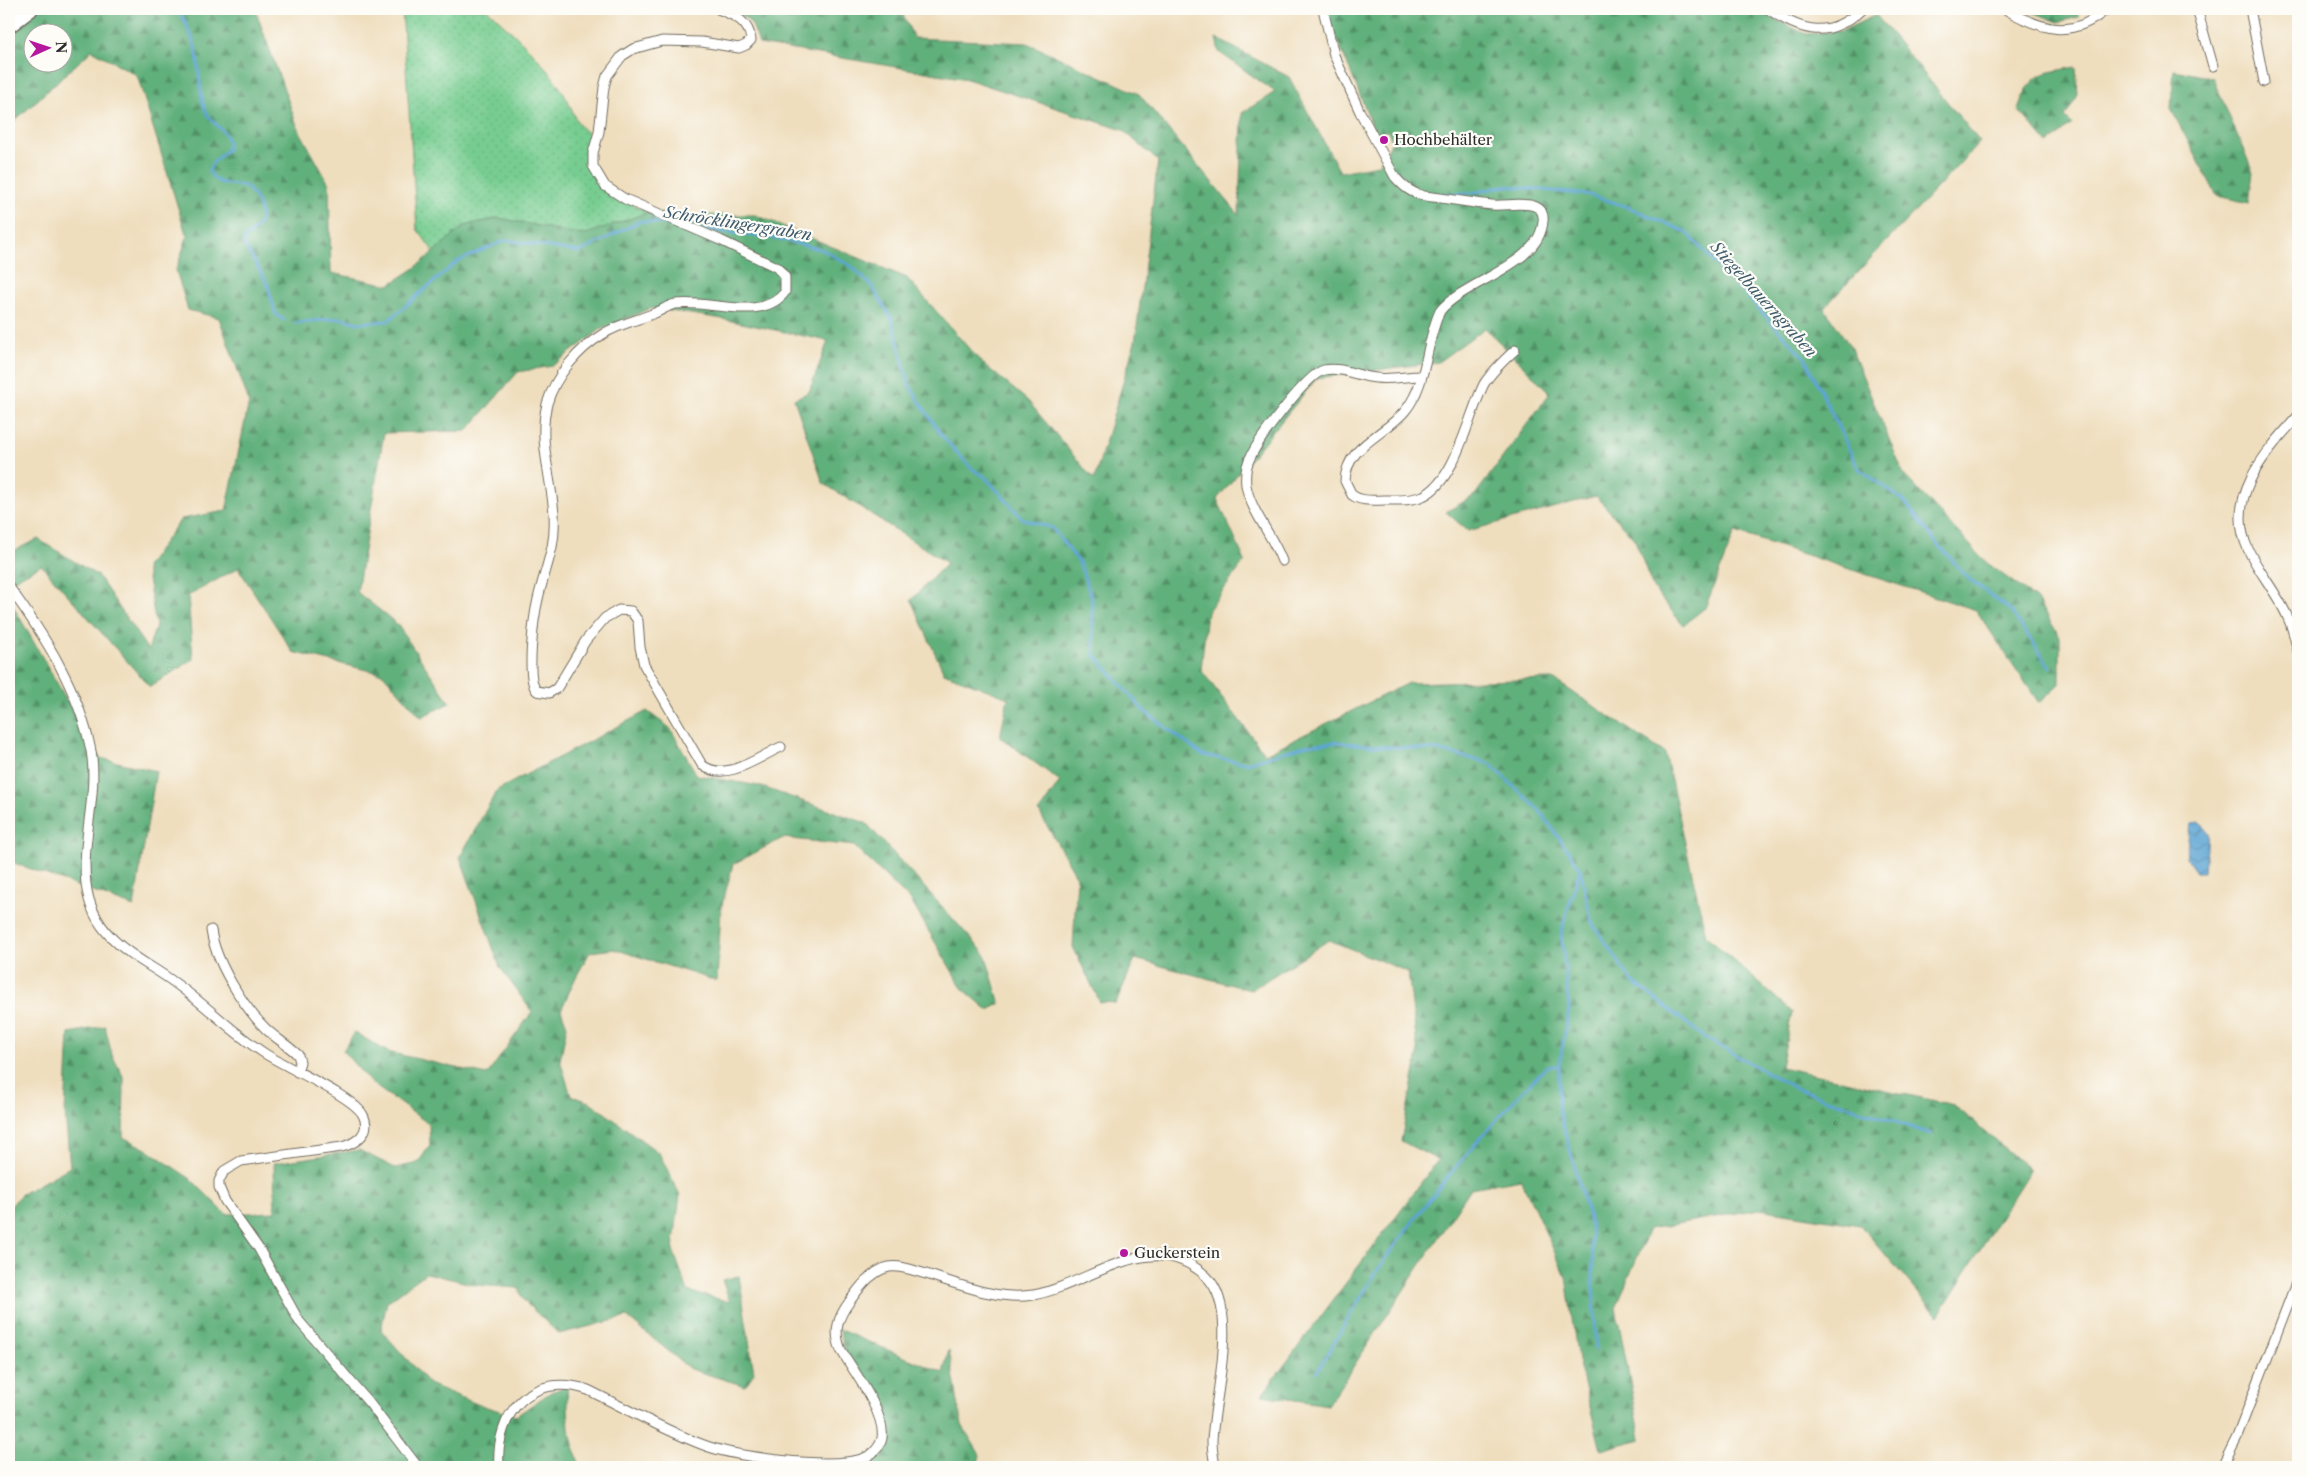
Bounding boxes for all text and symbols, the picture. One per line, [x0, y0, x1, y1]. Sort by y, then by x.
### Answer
north arrow [22, 22, 72, 72]
text: N [52, 41, 70, 54]
place label: Hochbehälter [1394, 130, 1493, 149]
marker: Hochbehälter [1378, 134, 1390, 146]
water label: Schröcklingergraben [662, 201, 813, 245]
water label: Stiegelbauerngraben [1706, 236, 1821, 361]
place label: Guckerstein [1134, 1243, 1221, 1262]
marker: Guckerstein [1118, 1247, 1130, 1259]

